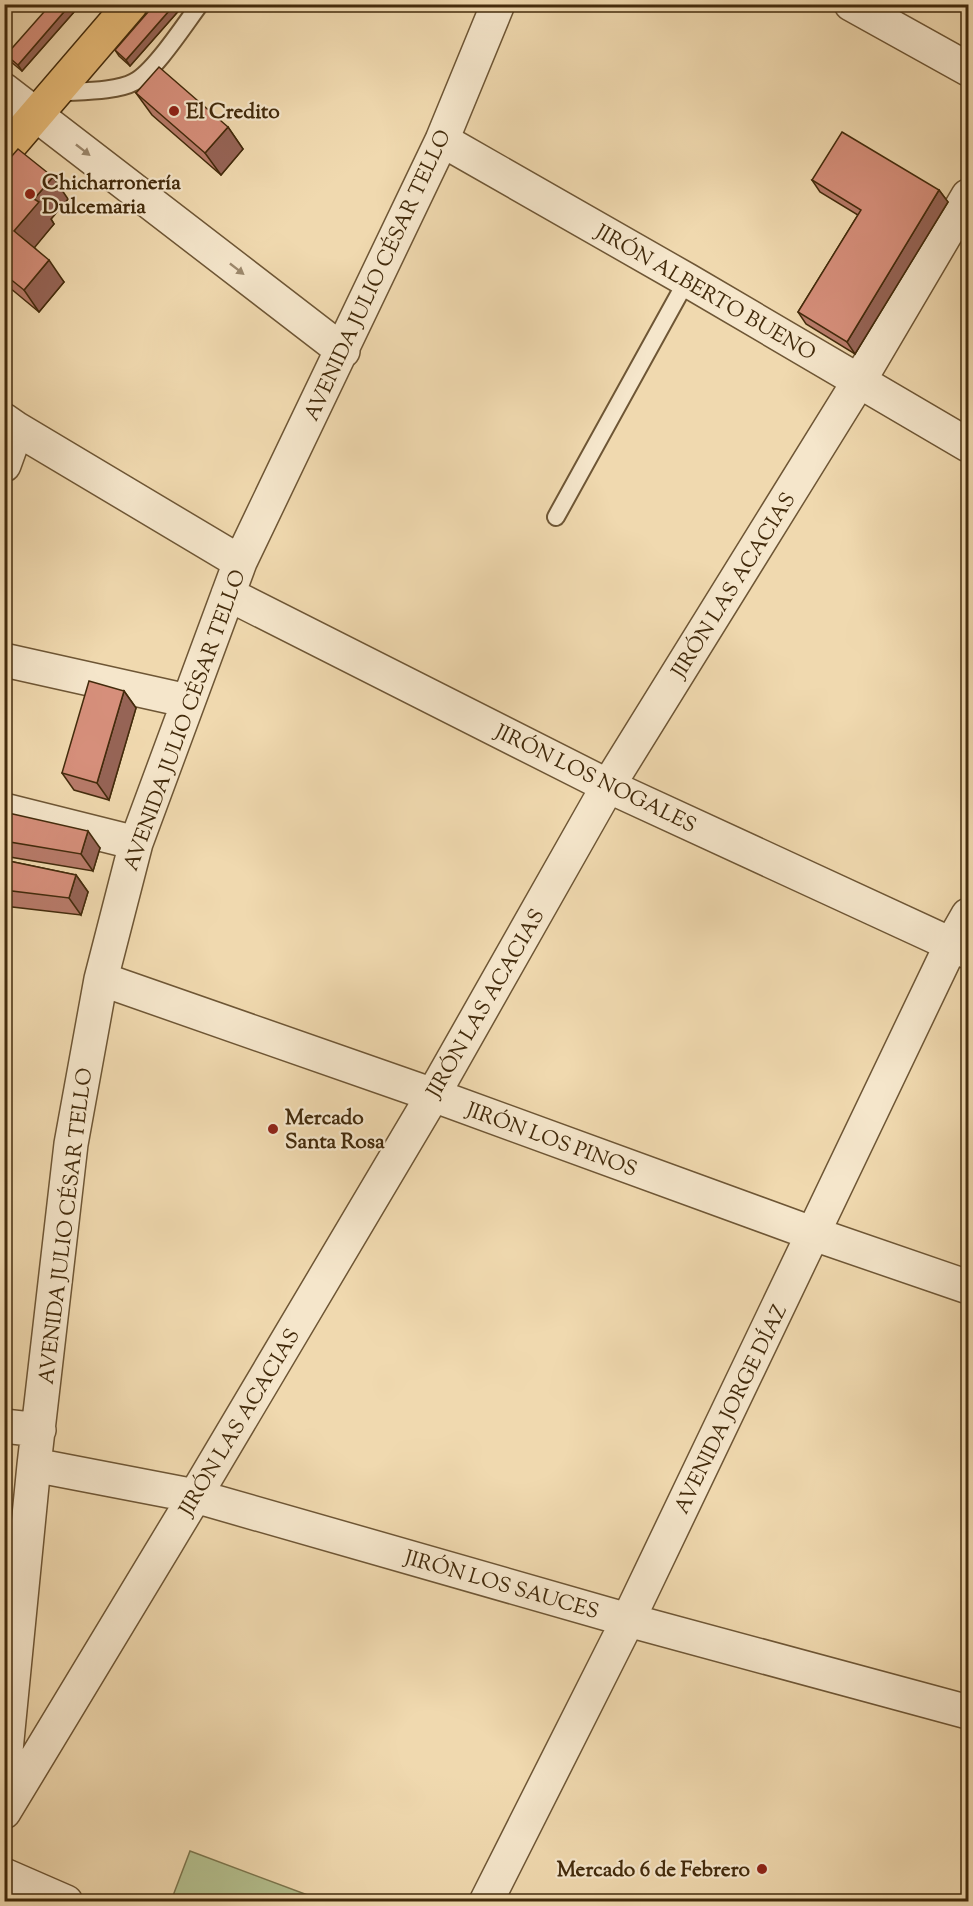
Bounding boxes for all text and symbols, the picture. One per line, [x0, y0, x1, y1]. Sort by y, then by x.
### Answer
place label: El Credito [186, 98, 280, 128]
marker: El Credito [167, 104, 181, 118]
street label: AVENIDA JULIO CÉSAR TELLO [298, 125, 460, 426]
one-way arrow [75, 143, 90, 155]
place label: Chicharronería Dulcemaria [42, 169, 181, 223]
marker: Chicharronería Dulcemaria [23, 187, 37, 201]
street label: JIRÓN ALBERTO BUENO [588, 218, 821, 369]
one-way arrow [229, 263, 245, 276]
street label: JIRÓN LAS ACACIAS [665, 487, 804, 686]
street label: AVENIDA JULIO CÉSAR TELLO [117, 566, 254, 875]
street label: JIRÓN LOS NOGALES [489, 718, 701, 842]
street label: JIRÓN LAS ACACIAS [420, 904, 553, 1105]
street label: AVENIDA JULIO CÉSAR TELLO [33, 1066, 101, 1386]
street label: JIRÓN LOS PINOS [461, 1096, 641, 1186]
place label: Mercado Santa Rosa [285, 1104, 385, 1158]
marker: Mercado Santa Rosa [266, 1122, 280, 1136]
street label: AVENIDA JORGE DÍAZ [668, 1300, 796, 1520]
street label: JIRÓN LAS ACACIAS [172, 1324, 309, 1523]
street label: JIRÓN LOS SAUCES [400, 1544, 602, 1628]
place label: Mercado 6 de Febrero [557, 1856, 751, 1886]
marker: Mercado 6 de Febrero [755, 1862, 769, 1876]

